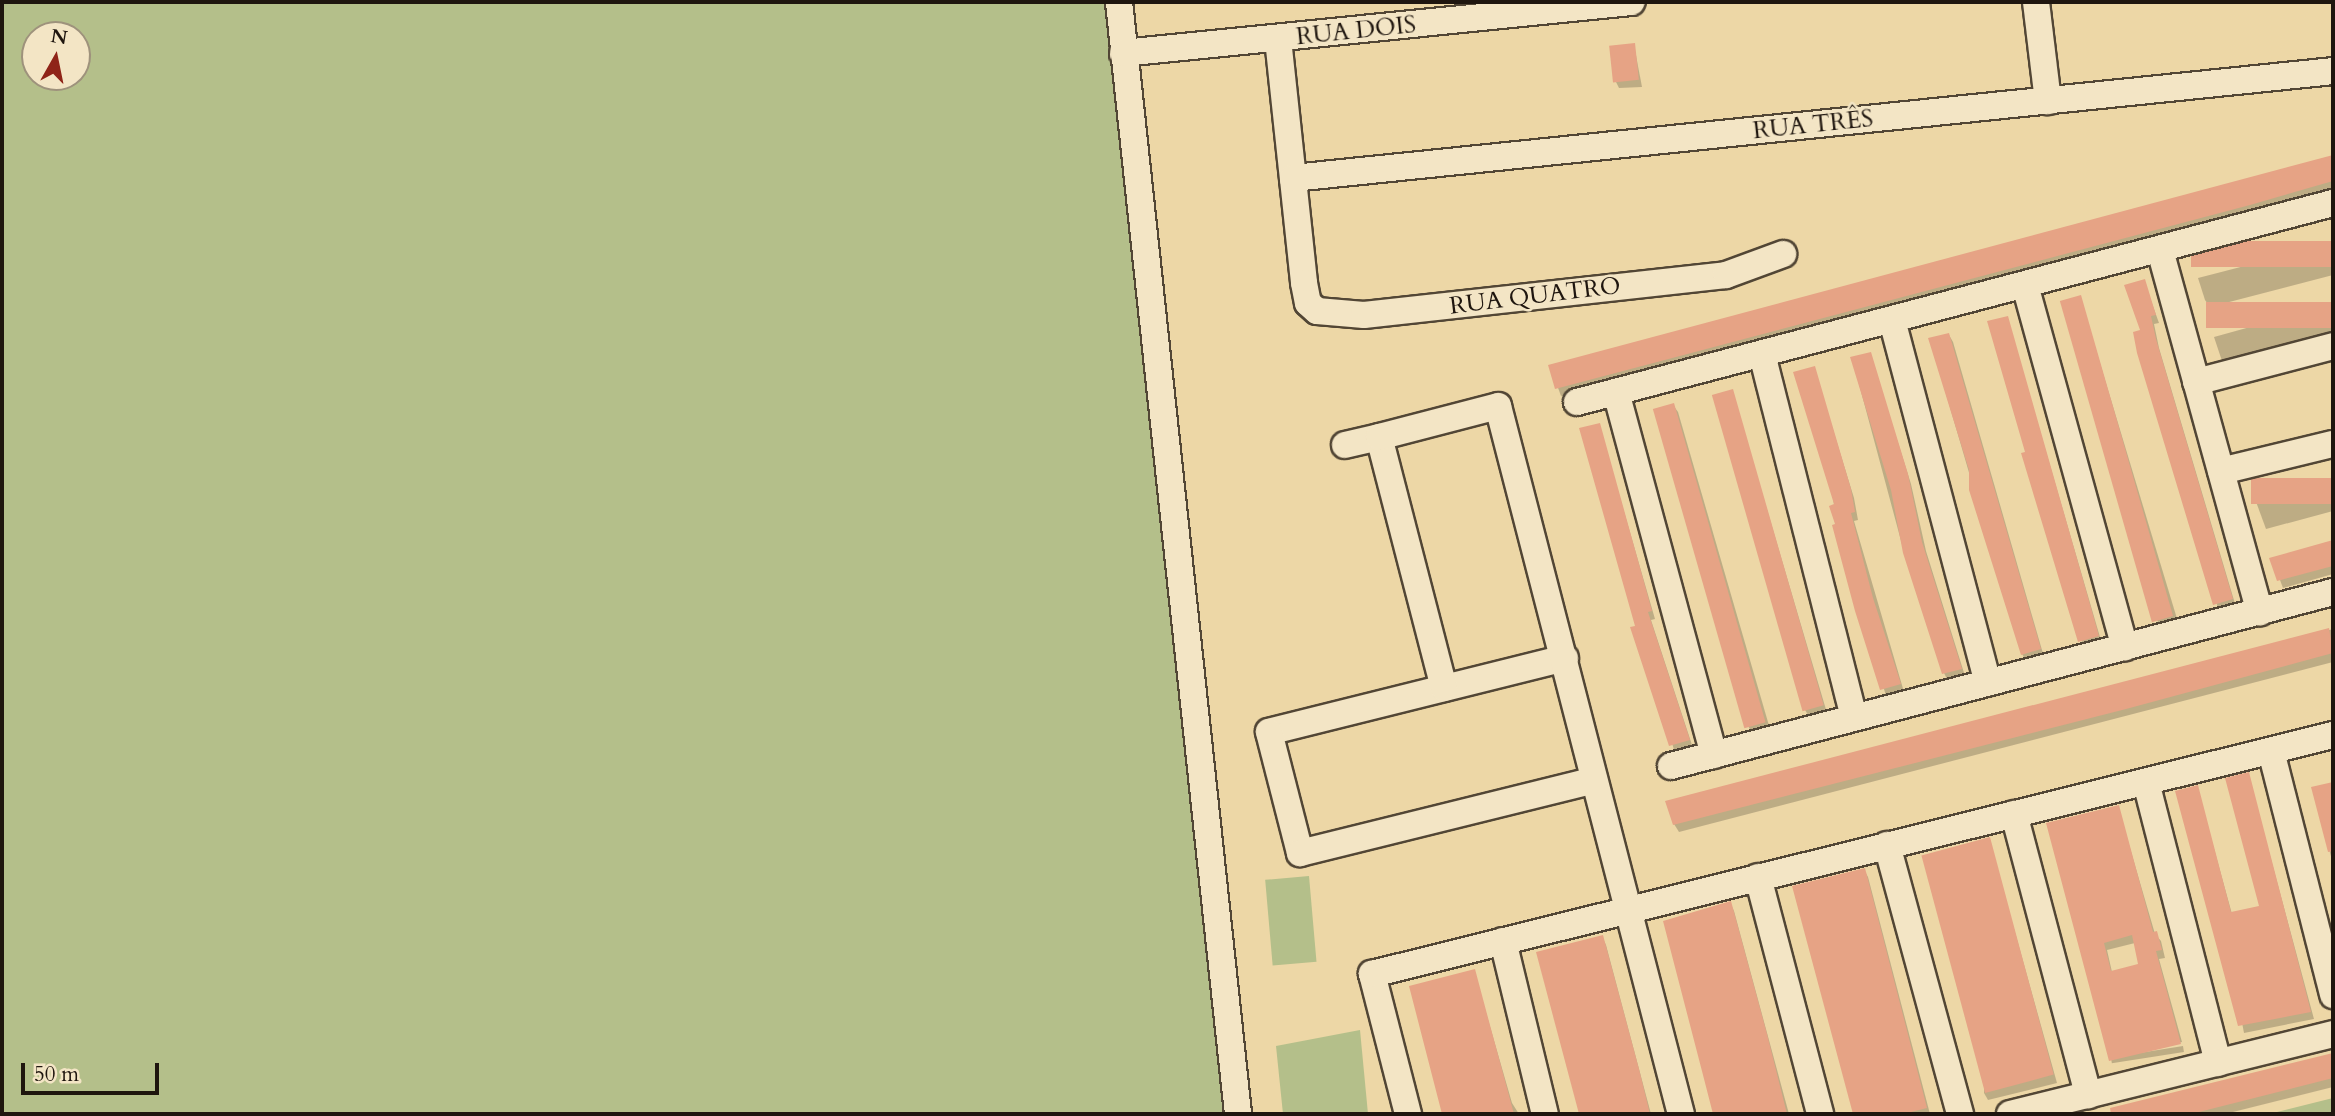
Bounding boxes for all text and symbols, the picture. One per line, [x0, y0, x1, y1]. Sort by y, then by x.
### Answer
street label: RUA DOIS [1295, 10, 1417, 52]
north arrow [21, 21, 91, 91]
text: N [49, 23, 69, 51]
street label: RUA TRÊS [1751, 104, 1875, 146]
street label: RUA QUATRO [1448, 271, 1622, 321]
scale bar [24, 1050, 163, 1094]
text: 50 m [34, 1060, 79, 1089]

